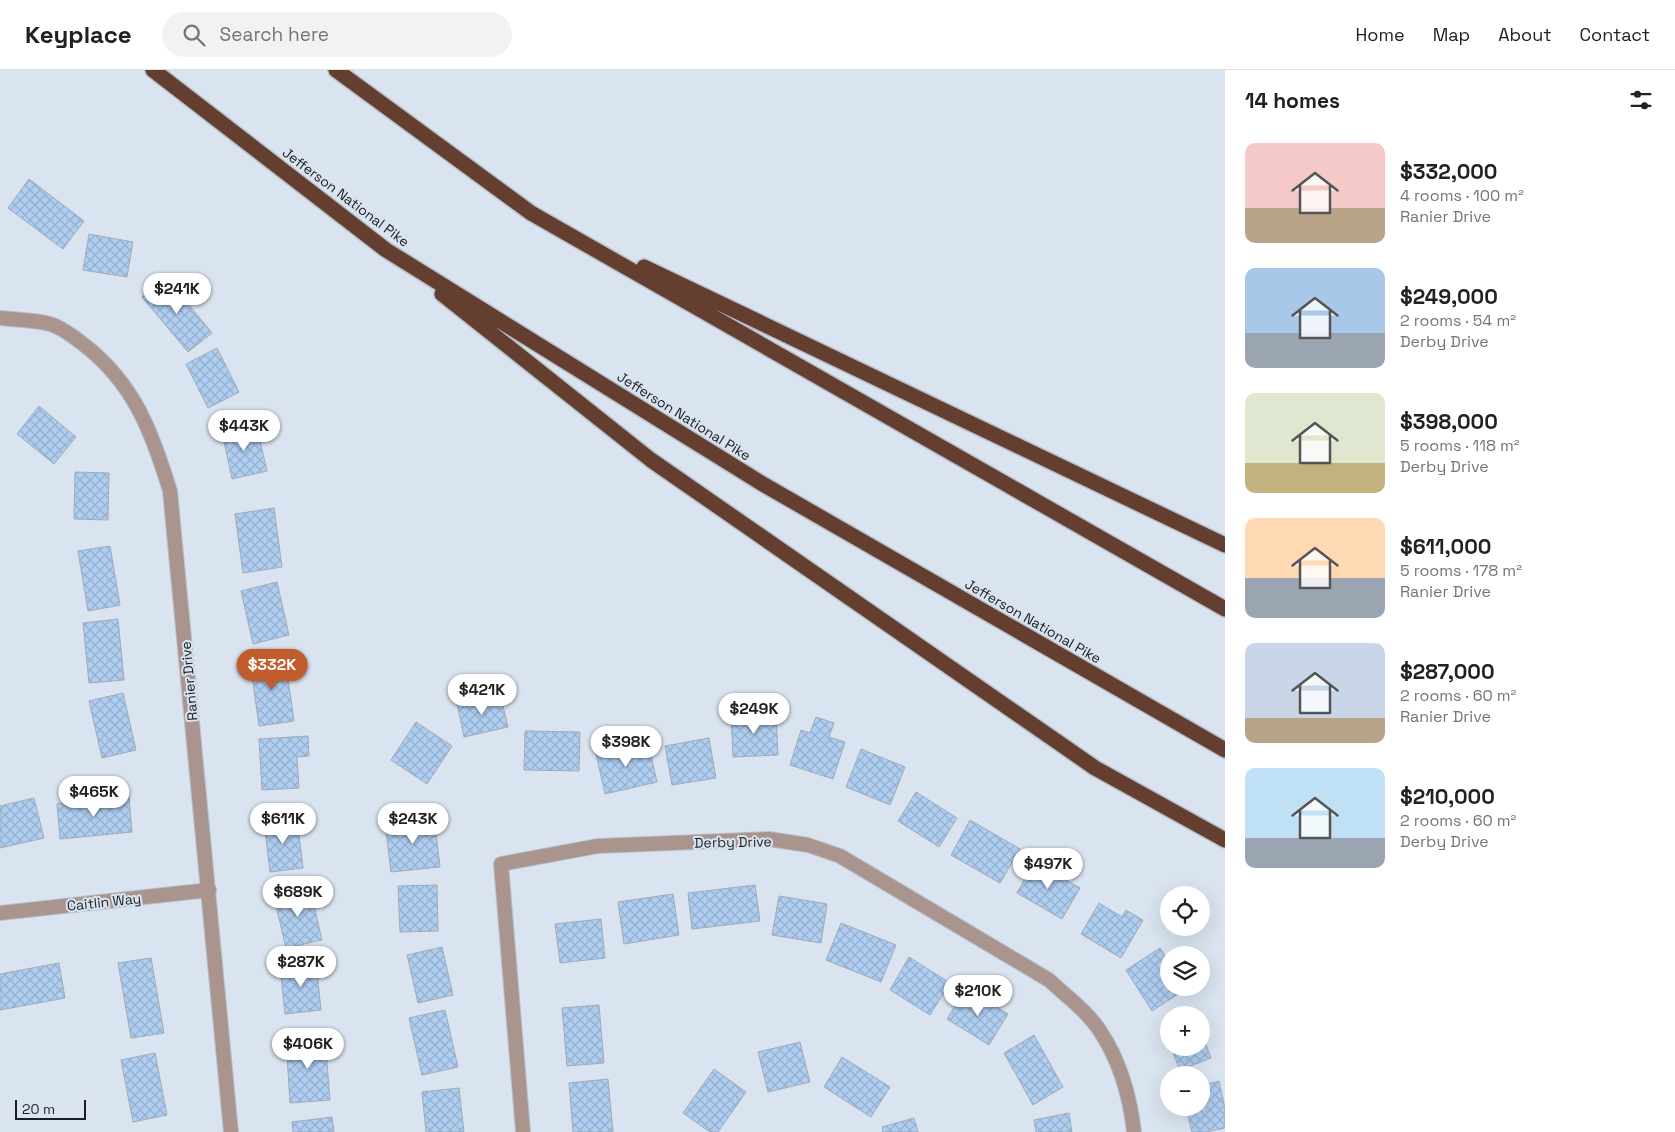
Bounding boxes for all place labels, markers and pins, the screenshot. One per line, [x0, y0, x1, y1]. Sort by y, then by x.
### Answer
pin: $241K [142, 272, 212, 315]
pin: $443K [209, 410, 279, 452]
pin: $332K [237, 648, 307, 691]
pin: $421K [447, 674, 517, 716]
pin: $249K [719, 692, 789, 735]
pin: $398K [591, 726, 661, 768]
pin: $465K [59, 776, 129, 818]
pin: $611K [248, 802, 318, 845]
pin: $243K [378, 802, 448, 845]
pin: $497K [1013, 848, 1083, 890]
pin: $689K [263, 876, 333, 918]
pin: $287K [266, 946, 336, 988]
pin: $210K [943, 974, 1013, 1017]
pin: $406K [273, 1028, 343, 1070]

